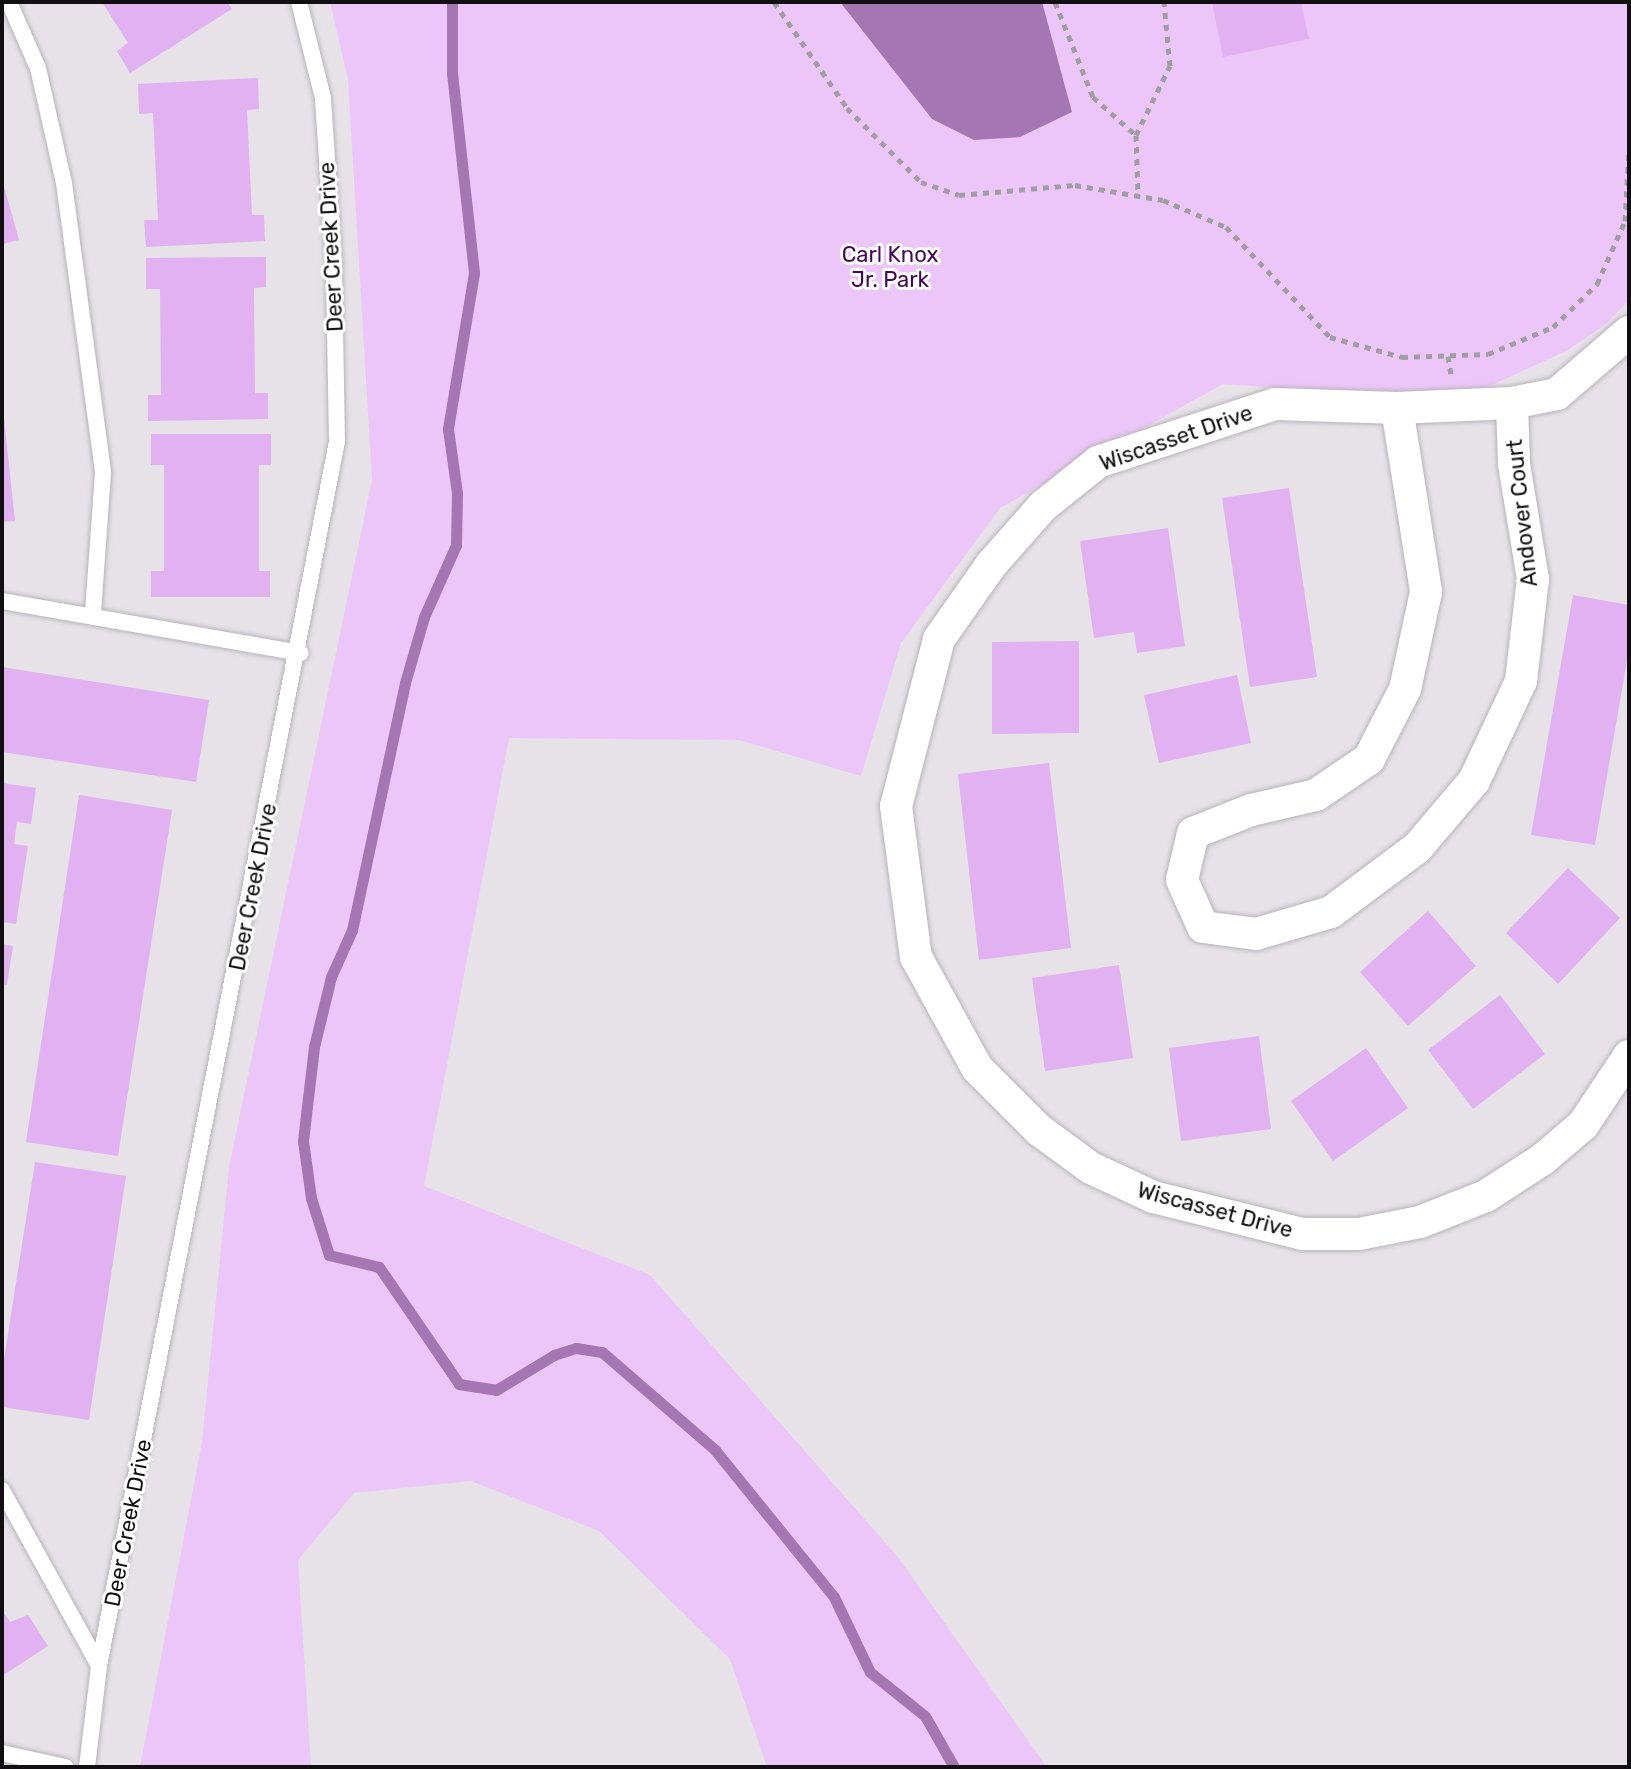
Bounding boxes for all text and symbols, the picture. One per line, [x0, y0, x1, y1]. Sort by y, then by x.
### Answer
street label: Deer Creek Drive [313, 161, 349, 333]
park label: Carl Knox Jr. Park [842, 241, 938, 292]
street label: Wiscasset Drive [1096, 399, 1256, 477]
street label: Andover Court [1501, 438, 1543, 588]
street label: Deer Creek Drive [224, 801, 282, 973]
street label: Wiscasset Drive [1134, 1177, 1296, 1243]
street label: Deer Creek Drive [99, 1437, 157, 1609]

